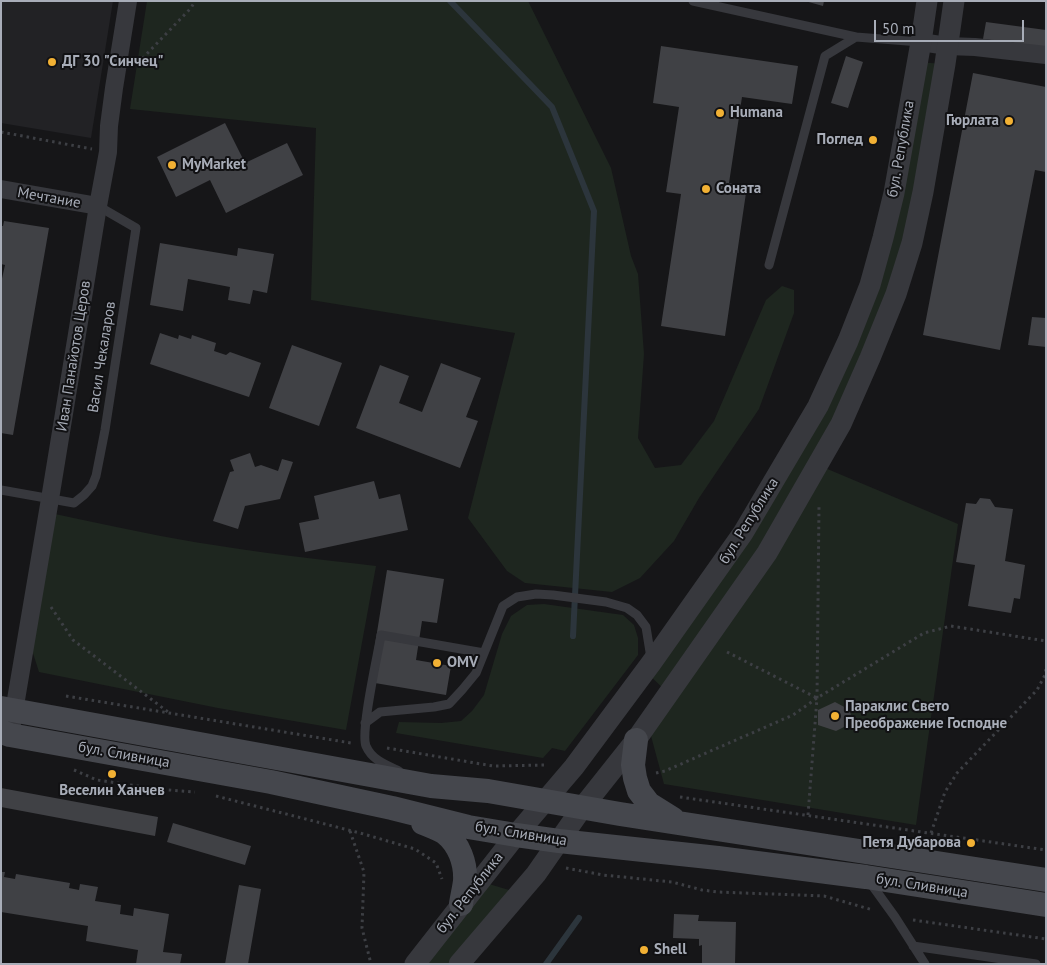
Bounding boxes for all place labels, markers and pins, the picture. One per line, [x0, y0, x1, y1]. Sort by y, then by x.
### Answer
place label: ДГ 30 "Синчец" [62, 53, 163, 71]
marker: ДГ 30 "Синчец" [46, 56, 58, 68]
place label: Humana [730, 104, 783, 122]
marker: Humana [714, 107, 726, 119]
place label: Гюрлата [946, 112, 999, 130]
marker: Гюрлата [1003, 115, 1015, 127]
place label: Поглед [817, 131, 863, 149]
marker: Поглед [867, 134, 879, 146]
place label: MyMarket [182, 156, 246, 174]
marker: MyMarket [166, 159, 178, 171]
place label: Соната [716, 180, 761, 198]
marker: Соната [700, 183, 712, 195]
place label: OMV [447, 654, 478, 672]
marker: OMV [431, 657, 443, 669]
place label: Параклис Свето Преображение Господне [845, 698, 1007, 733]
marker: Параклис Свето Преображение Господне [829, 710, 841, 722]
marker: Веселин Ханчев [106, 768, 118, 780]
place label: Веселин Ханчев [59, 782, 165, 800]
place label: Петя Дубарова [862, 834, 961, 852]
marker: Петя Дубарова [965, 837, 977, 849]
place label: Shell [654, 941, 687, 959]
marker: Shell [638, 944, 650, 956]

